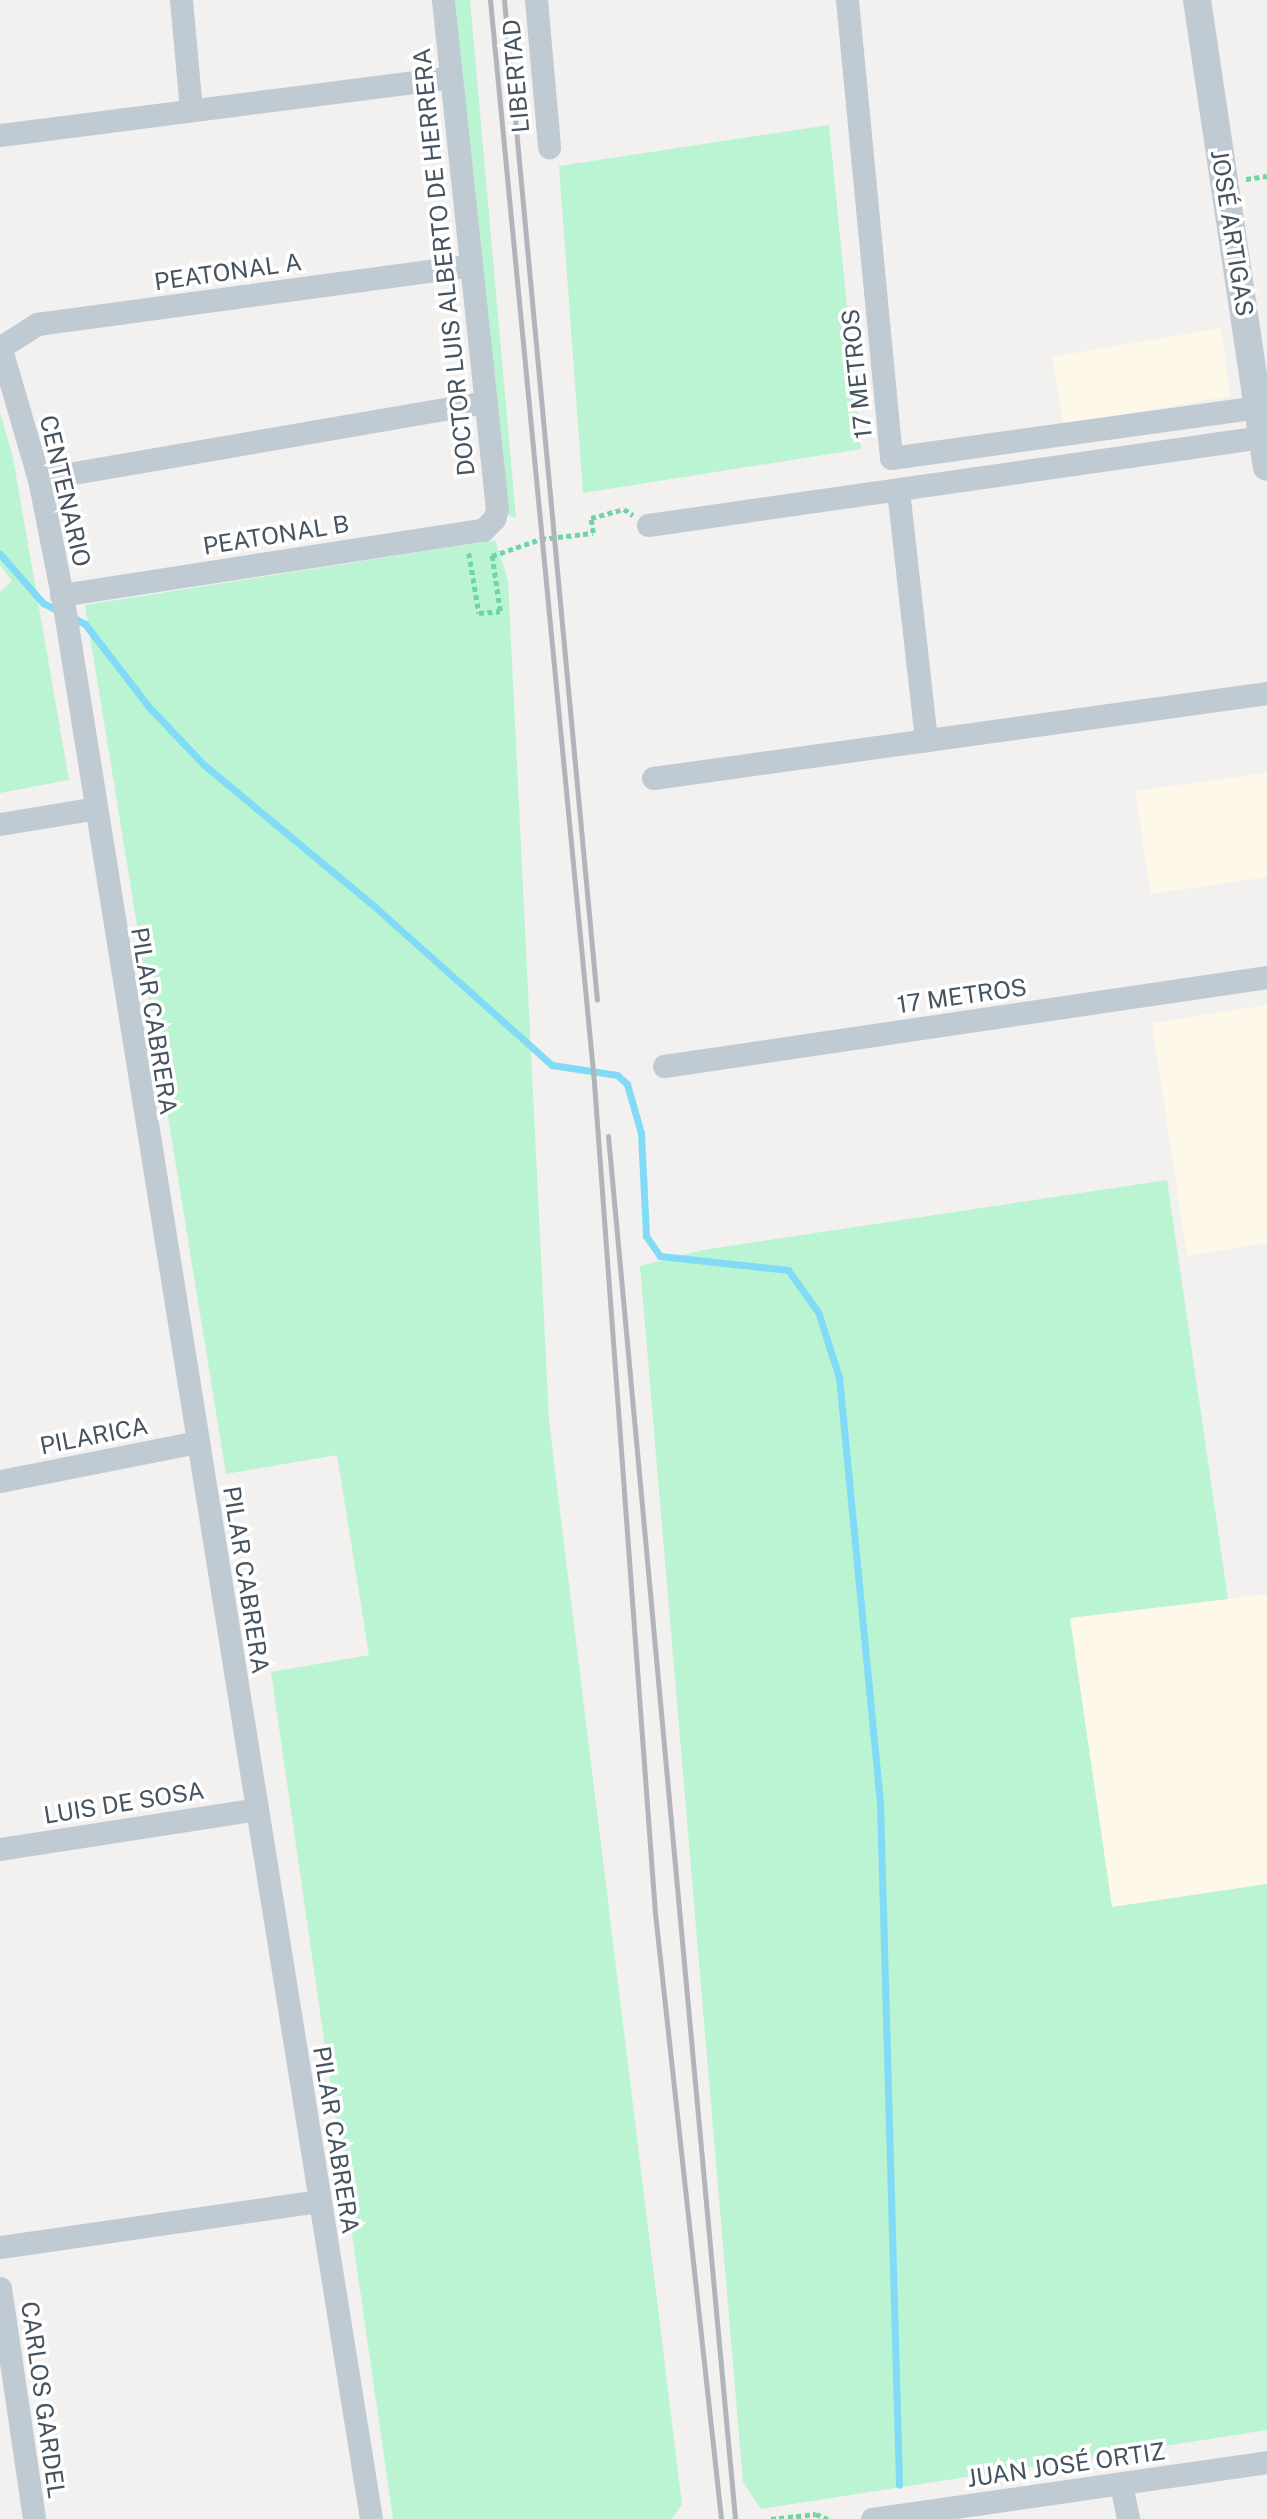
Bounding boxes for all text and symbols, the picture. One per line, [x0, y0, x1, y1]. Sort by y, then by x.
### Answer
street label: LIBERTAD [497, 18, 535, 134]
street label: DOCTOR LUIS ALBERTO DE HERRERA [407, 47, 481, 477]
street label: JOSÉ ARTIGAS [1205, 148, 1259, 318]
street label: PEATONAL A [152, 247, 304, 297]
street label: 17 METROS [836, 308, 878, 440]
street label: CENTENARIO [34, 412, 96, 570]
street label: PEATONAL B [201, 509, 351, 561]
street label: PILAR CABRERA [125, 925, 183, 1117]
street label: 17 METROS [895, 973, 1029, 1019]
street label: PILARICA [37, 1411, 151, 1461]
street label: PILAR CABRERA [217, 1484, 275, 1676]
street label: LUIS DE SOSA [42, 1776, 206, 1830]
street label: PILAR CABRERA [307, 2044, 365, 2236]
street label: CARLOS GARDEL [15, 2300, 71, 2500]
street label: JUAN JOSÉ ORTIZ [965, 2437, 1167, 2493]

